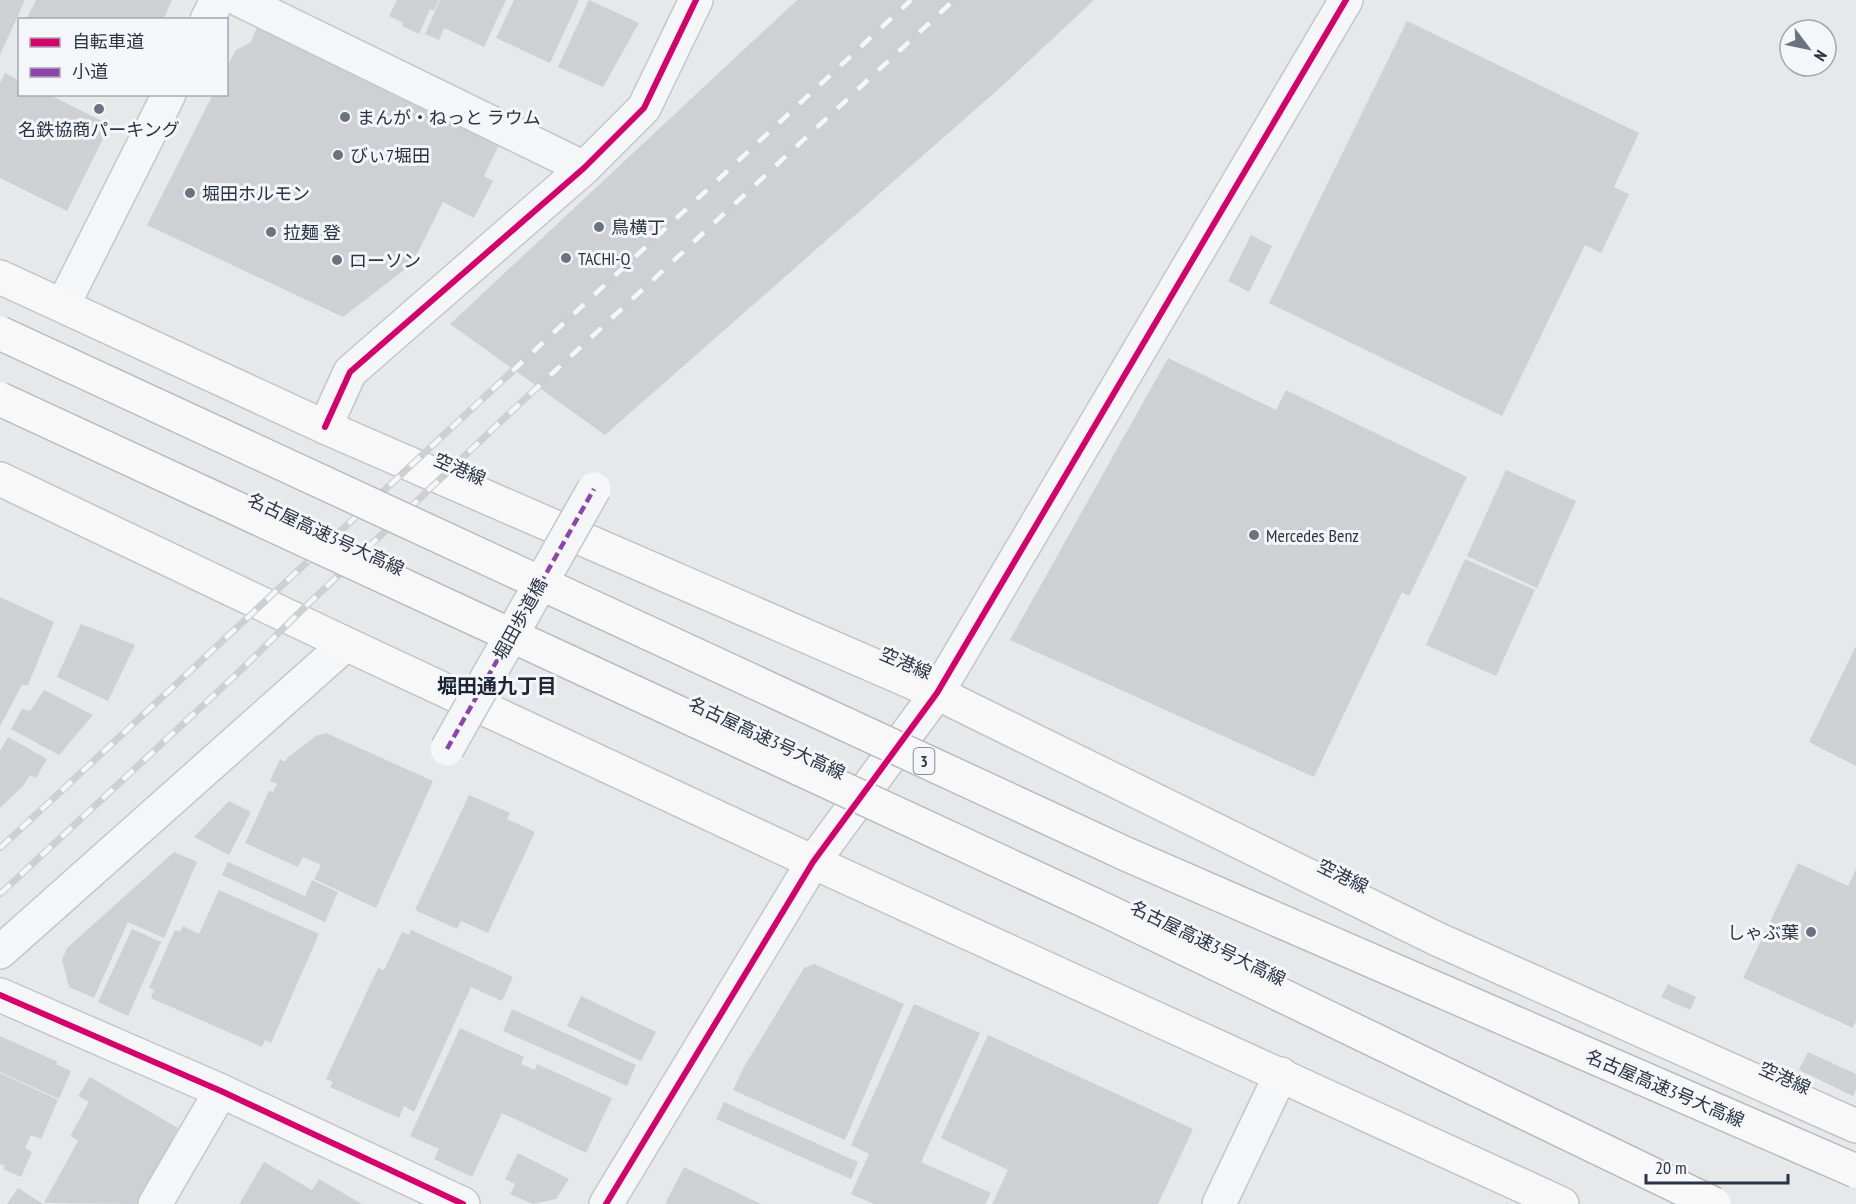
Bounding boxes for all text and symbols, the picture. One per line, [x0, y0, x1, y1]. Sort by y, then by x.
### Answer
legend [18, 18, 228, 96]
north arrow [1778, 18, 1838, 78]
text: 自転車道 [72, 30, 144, 53]
text: N [1810, 47, 1831, 65]
text: 小道 [72, 60, 108, 83]
marker: 名鉄協商パーキング [92, 102, 106, 116]
place label: まんが・ねっと ラウム [357, 106, 541, 129]
marker: まんが・ねっと ラウム [338, 110, 352, 124]
place label: 名鉄協商パーキング [18, 118, 180, 141]
place label: びぃ7堀田 [350, 144, 430, 167]
marker: びぃ7堀田 [331, 148, 345, 162]
place label: 堀田ホルモン [202, 182, 310, 205]
marker: 堀田ホルモン [183, 186, 197, 200]
place label: 鳥横丁 [611, 216, 665, 239]
marker: 鳥横丁 [592, 220, 606, 234]
place label: 拉麺 登 [283, 221, 341, 244]
marker: 拉麺 登 [264, 225, 278, 239]
place label: TACHI-Q [578, 247, 632, 270]
place label: ローソン [349, 249, 421, 272]
marker: TACHI-Q [559, 251, 573, 265]
marker: ローソン [330, 253, 344, 267]
street label: 空港線 [431, 448, 489, 490]
street label: 名古屋高速3号大高線 [244, 488, 408, 580]
place label: Mercedes Benz [1266, 524, 1359, 547]
marker: Mercedes Benz [1247, 528, 1261, 542]
street label: 堀田歩道橋 [488, 574, 552, 664]
street label: 空港線 [877, 642, 935, 684]
district label: 堀田通九丁目 [437, 673, 557, 699]
street label: 名古屋高速3号大高線 [685, 692, 849, 784]
road number: 3 [914, 748, 934, 774]
street label: 空港線 [1314, 854, 1372, 898]
street label: 名古屋高速3号大高線 [1127, 895, 1289, 991]
place label: しゃぶ葉 [1727, 921, 1799, 944]
marker: しゃぶ葉 [1804, 925, 1818, 939]
street label: 名古屋高速3号大高線 [1582, 1044, 1748, 1132]
street label: 空港線 [1756, 1057, 1814, 1099]
scale bar [1646, 1147, 1788, 1185]
text: 20 m [1655, 1156, 1687, 1179]

